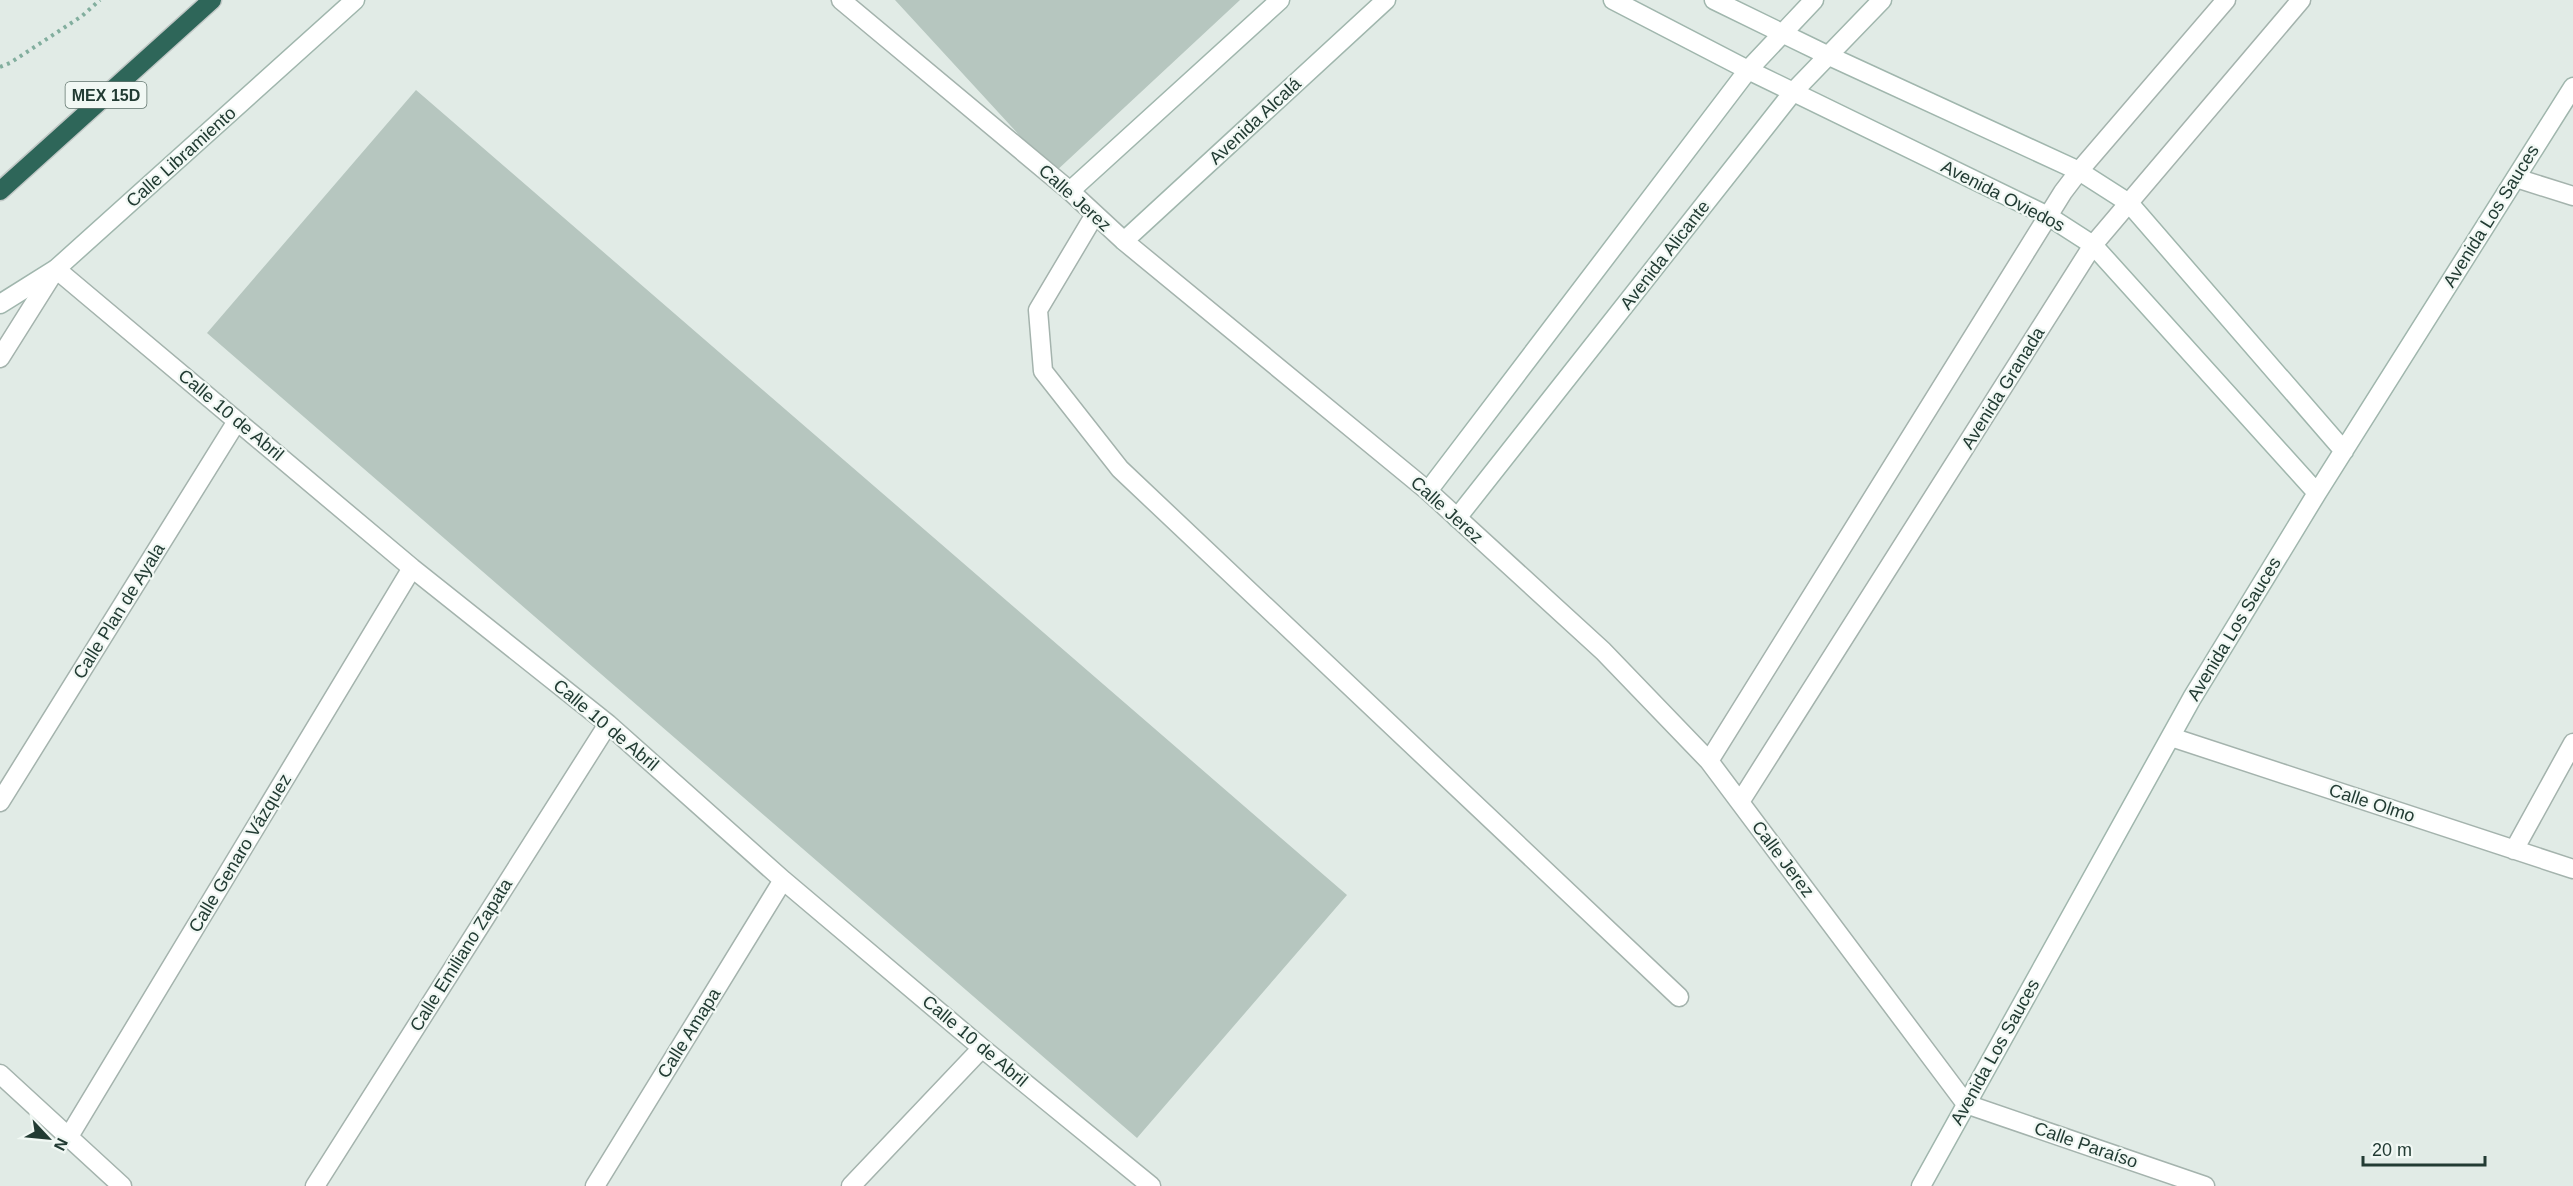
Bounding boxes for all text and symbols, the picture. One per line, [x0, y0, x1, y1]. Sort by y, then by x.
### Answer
street label: Avenida Alcalá [1205, 73, 1306, 168]
road number: MEX 15D [66, 82, 146, 108]
street label: Calle Libramiento [122, 103, 240, 211]
street label: Avenida Los Sauces [2439, 141, 2543, 291]
street label: Avenida Oviedos [1938, 156, 2068, 236]
street label: Calle Jerez [1035, 160, 1115, 236]
street label: Avenida Alicante [1616, 197, 1714, 313]
street label: Avenida Granada [1957, 323, 2049, 453]
street label: Calle 10 de Abril [174, 365, 288, 465]
street label: Calle Jerez [1407, 472, 1487, 548]
street label: Calle Plan de Ayala [69, 539, 169, 682]
street label: Avenida Los Sauces [2183, 554, 2285, 704]
street label: Calle 10 de Abril [549, 675, 663, 775]
street label: Calle Genaro Vázquez [185, 770, 295, 936]
street label: Calle Olmo [2327, 780, 2417, 826]
street label: Calle Jerez [1748, 817, 1818, 901]
street label: Calle Emiliano Zapata [406, 874, 517, 1035]
street label: Avenida Los Sauces [1947, 976, 2043, 1128]
street label: Calle Amapa [653, 984, 725, 1082]
street label: Calle 10 de Abril [918, 991, 1032, 1091]
north arrow [18, 1108, 78, 1168]
street label: Calle Paraíso [2032, 1118, 2140, 1172]
scale bar [2363, 1129, 2484, 1167]
text: N [51, 1135, 71, 1153]
text: 20 m [2372, 1140, 2412, 1160]

